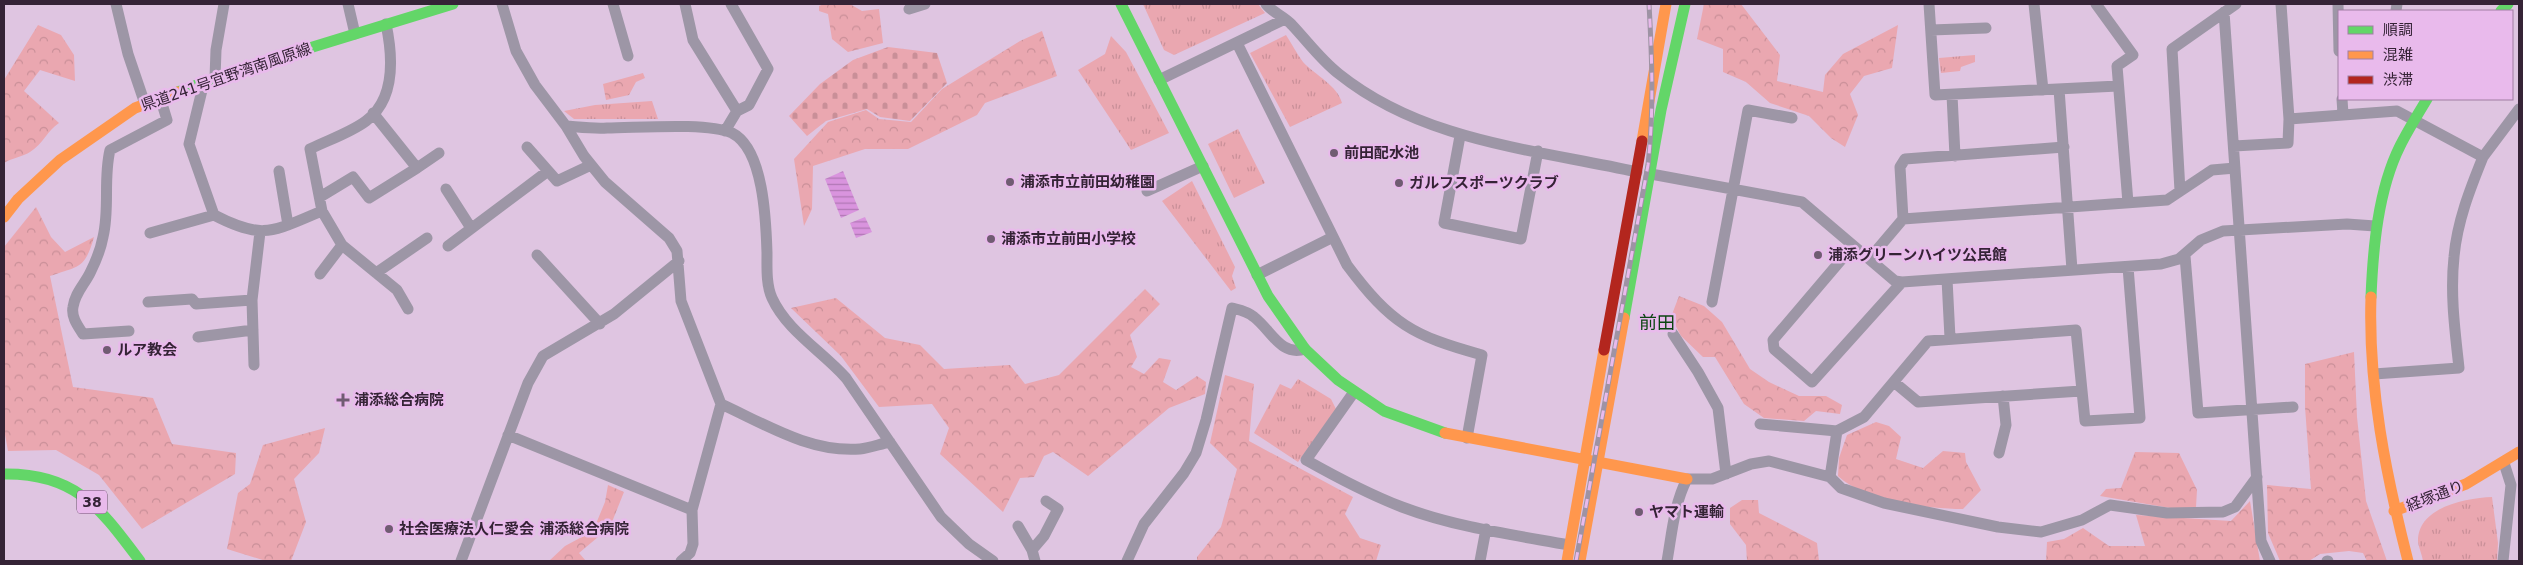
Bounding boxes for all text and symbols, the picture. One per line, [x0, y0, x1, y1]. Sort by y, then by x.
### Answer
legend [2338, 10, 2513, 100]
text: 順調 [2383, 21, 2413, 39]
street label: 県道241号宜野湾南風原線 [139, 39, 313, 115]
text: 混雑 [2383, 46, 2413, 64]
text: 渋滞 [2383, 71, 2413, 89]
place label: 前田配水池 [1344, 144, 1419, 162]
marker: 前田配水池 [1328, 147, 1340, 159]
place label: 浦添市立前田幼稚園 [1020, 173, 1155, 191]
place label: ガルフスポーツクラブ [1409, 174, 1559, 192]
marker: 浦添市立前田幼稚園 [1004, 176, 1016, 188]
marker: ガルフスポーツクラブ [1393, 177, 1405, 189]
place label: 浦添市立前田小学校 [1001, 230, 1136, 248]
marker: 浦添市立前田小学校 [985, 233, 997, 245]
place label: 浦添グリーンハイツ公民館 [1828, 246, 2007, 264]
marker: 浦添グリーンハイツ公民館 [1812, 249, 1824, 261]
district label: 前田 [1639, 312, 1675, 333]
place label: ルア教会 [117, 341, 177, 359]
marker: ルア教会 [101, 344, 113, 356]
place label: 浦添総合病院 [354, 391, 444, 409]
marker: 浦添総合病院 [336, 393, 350, 407]
street label: 経塚通り [2404, 477, 2466, 515]
road number: 38 [77, 491, 107, 514]
place label: ヤマト運輸 [1649, 503, 1724, 521]
marker: ヤマト運輸 [1633, 506, 1645, 518]
place label: 社会医療法人仁愛会 浦添総合病院 [399, 520, 629, 538]
marker: 社会医療法人仁愛会 浦添総合病院 [383, 523, 395, 535]

